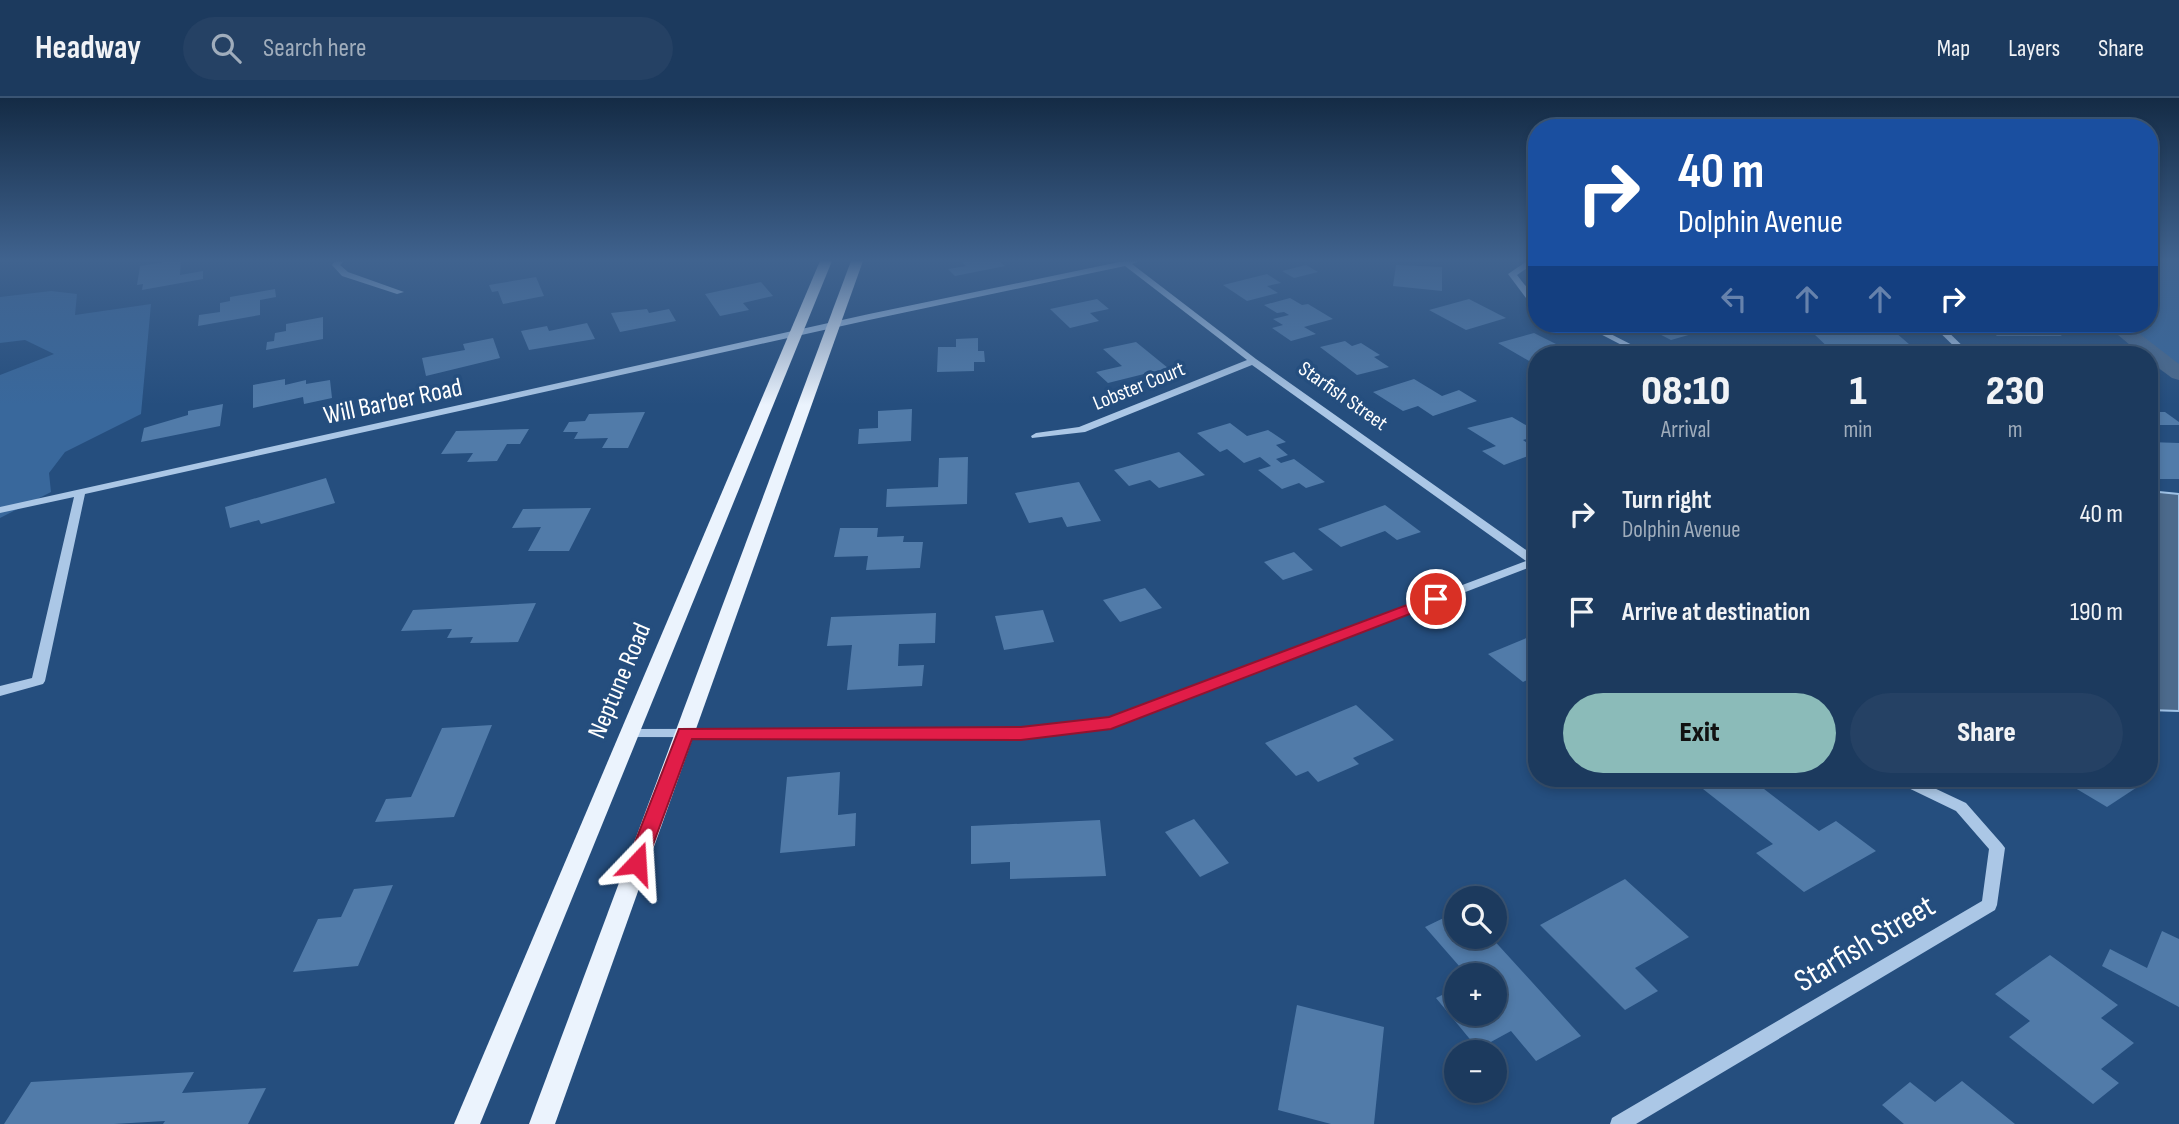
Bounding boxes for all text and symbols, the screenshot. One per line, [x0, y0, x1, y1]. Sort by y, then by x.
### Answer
search box [183, 17, 673, 80]
text: Headway [35, 28, 141, 68]
icon: search [207, 29, 245, 67]
text: Search here [263, 33, 366, 64]
text: Map [1937, 34, 1970, 63]
text: Layers [2008, 34, 2060, 63]
text: Share [2098, 34, 2144, 63]
text: 40 m [1678, 143, 1764, 202]
icon: right [1563, 147, 1654, 238]
text: Dolphin Avenue [1678, 203, 1843, 242]
icon: left [1715, 280, 1753, 318]
icon: ahead [1788, 280, 1826, 318]
icon: ahead [1861, 280, 1899, 318]
icon: right [1934, 280, 1972, 318]
street label: Lobster Court [1089, 356, 1189, 416]
street label: Starfish Street [1294, 356, 1392, 436]
text: 08:10 [1641, 366, 1730, 417]
text: 1 [1849, 366, 1867, 417]
text: 230 [1986, 366, 2045, 417]
street label: Will Barber Road [321, 372, 465, 432]
text: Arrival [1661, 416, 1711, 444]
text: min [1844, 416, 1872, 444]
text: m [2008, 416, 2023, 444]
text: Turn right [1622, 485, 1711, 516]
icon: right [1563, 495, 1601, 533]
text: 40 m [2080, 499, 2123, 530]
text: Dolphin Avenue [1622, 516, 1741, 544]
pin [1406, 569, 1466, 629]
icon: arrive [1417, 580, 1455, 618]
icon: arrive [1563, 593, 1601, 631]
text: Arrive at destination [1622, 597, 1810, 628]
text: 190 m [2070, 597, 2123, 628]
street label: Neptune Road [582, 619, 658, 743]
button: Exit [1563, 693, 1836, 773]
button: Share [1850, 693, 2123, 773]
position arrow [600, 826, 674, 900]
map controls [1444, 886, 1507, 1103]
button: search [1444, 886, 1507, 949]
street label: Starfish Street [1788, 887, 1942, 1001]
button: + [1444, 963, 1507, 1026]
button: − [1444, 1040, 1507, 1103]

